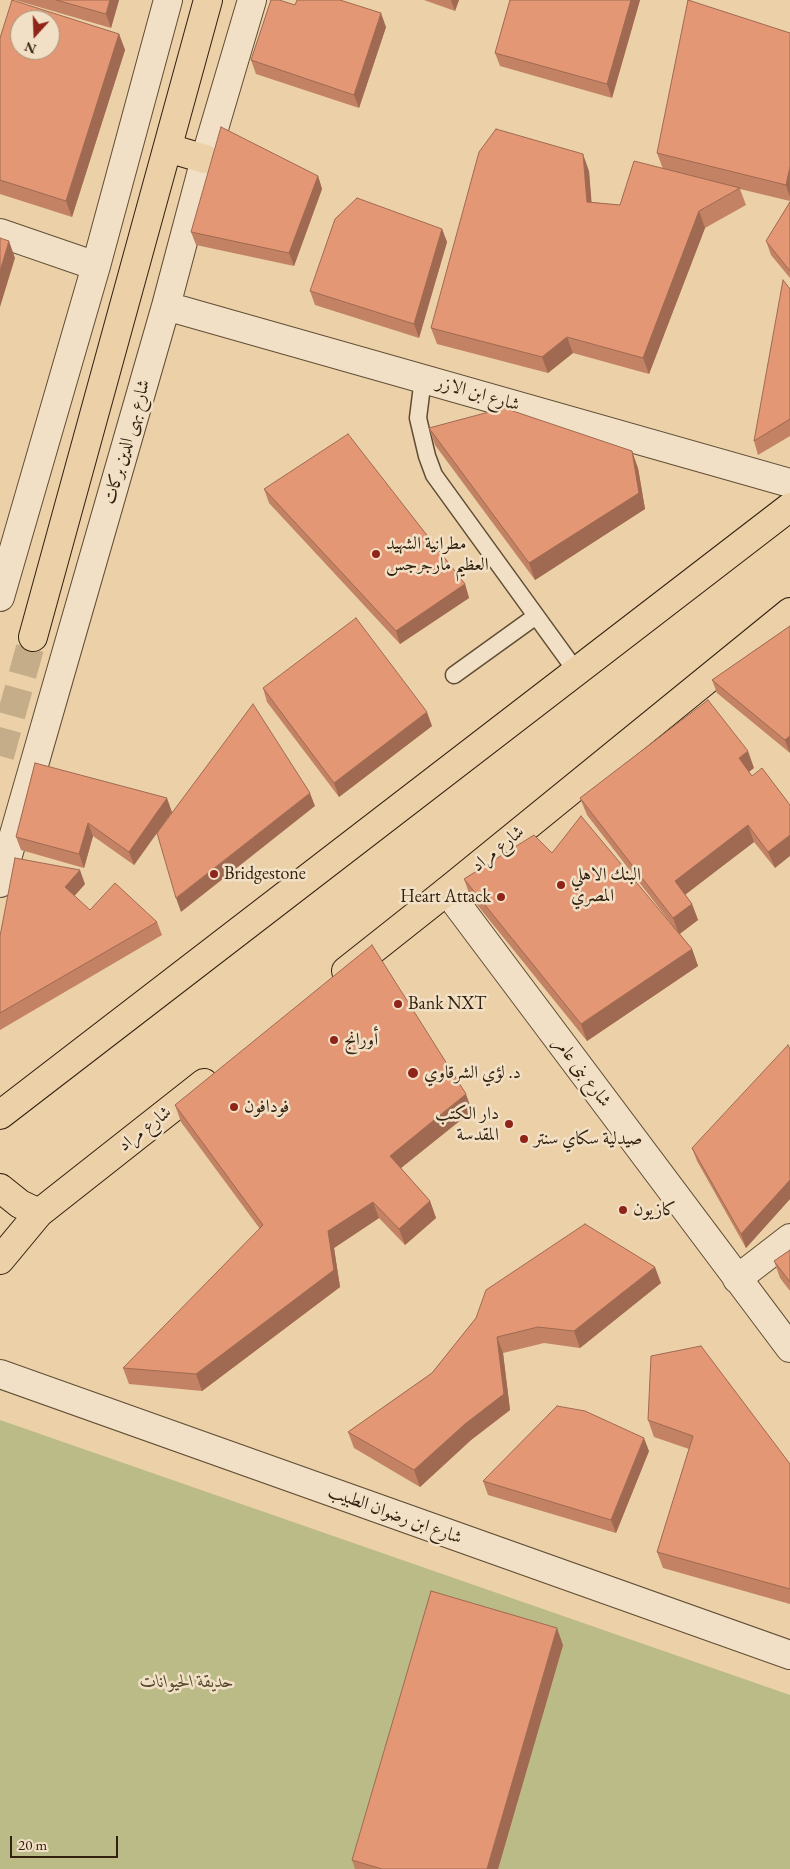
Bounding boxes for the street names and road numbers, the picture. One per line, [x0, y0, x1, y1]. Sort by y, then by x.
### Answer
street label: شارع ابن الازر [434, 372, 522, 416]
street label: شارع بهى الدين بركات [99, 377, 155, 507]
street label: شارع مراد [467, 821, 529, 877]
street label: شارع بنى عامر [549, 1033, 615, 1111]
street label: شارع مراد [114, 1102, 176, 1156]
street label: شارع ابن رضوان الطبيب [325, 1481, 465, 1549]

